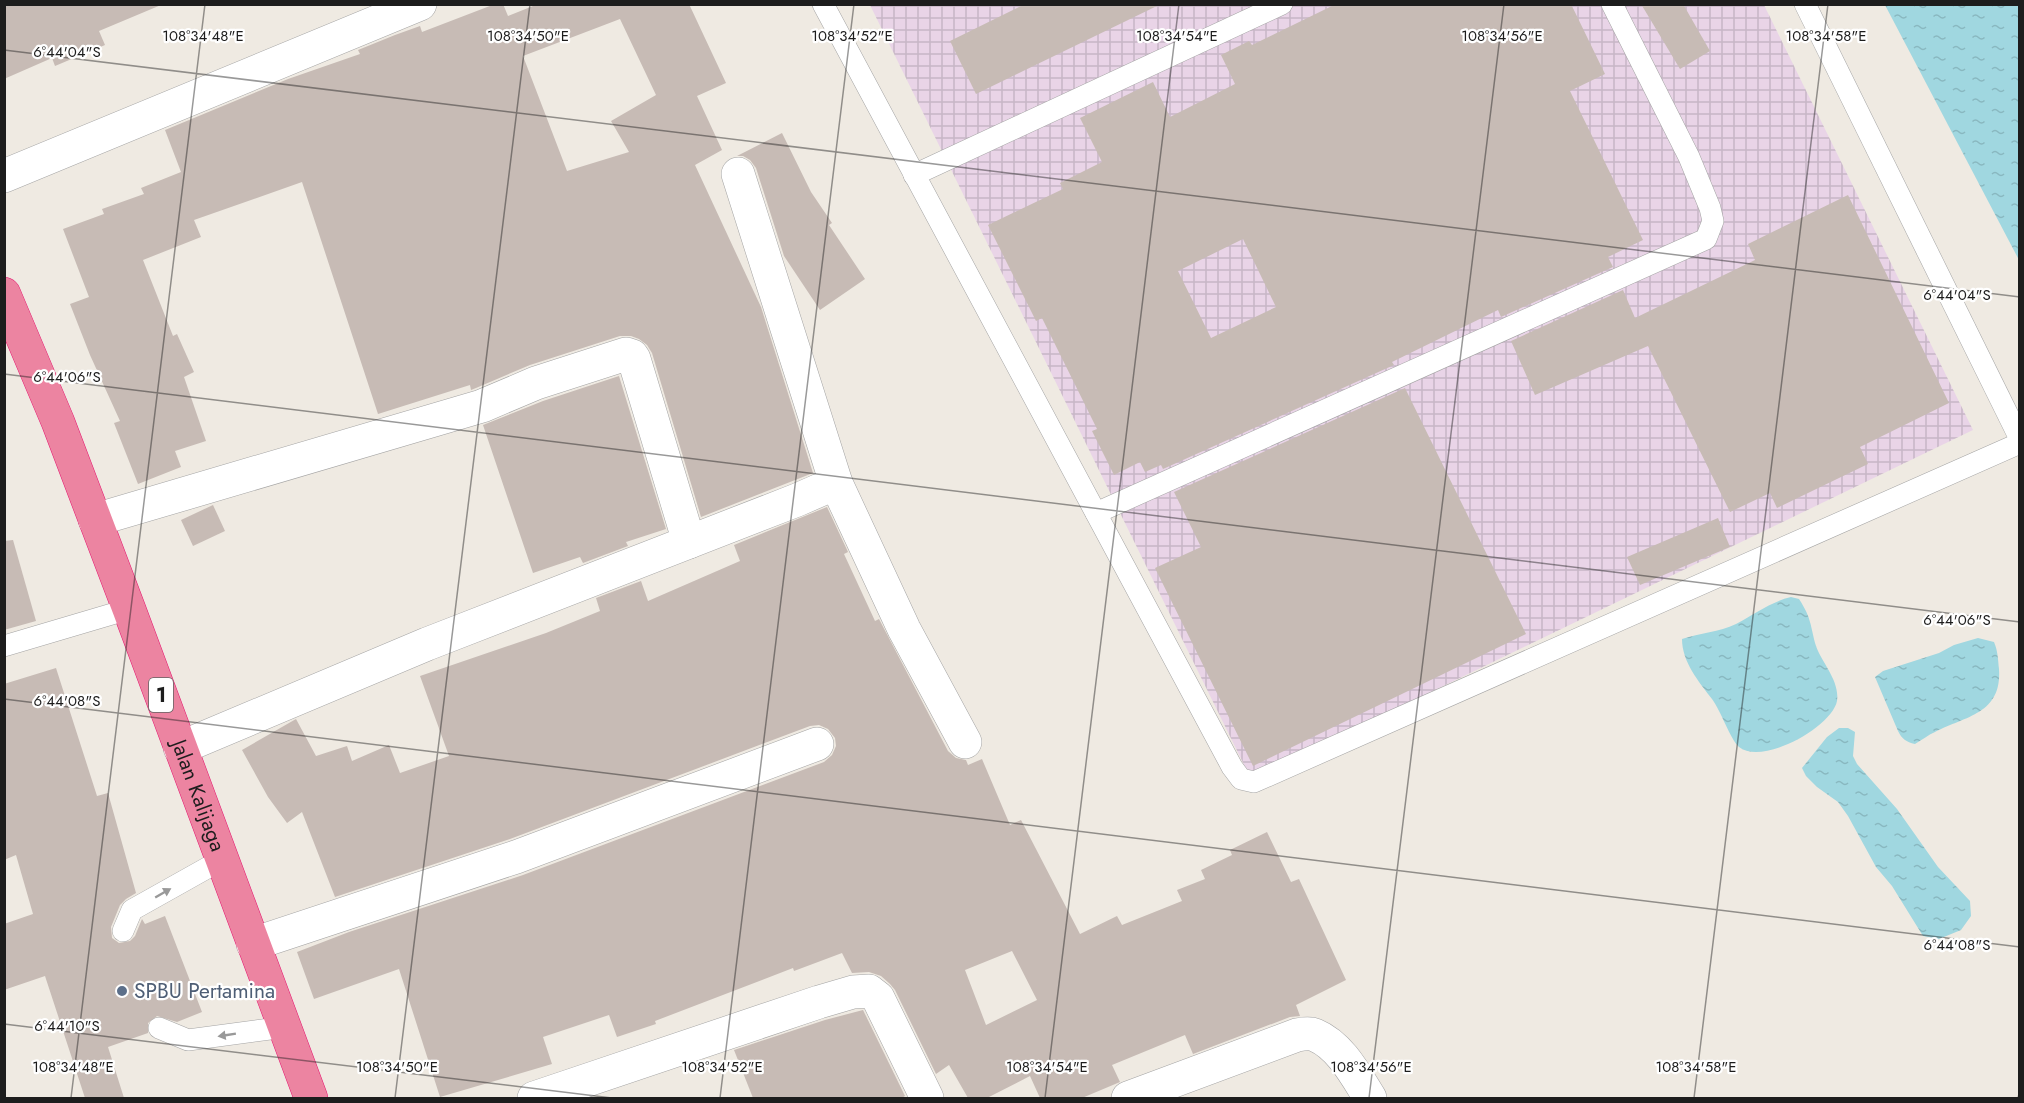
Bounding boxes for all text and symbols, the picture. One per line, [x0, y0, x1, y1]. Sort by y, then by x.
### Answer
text: 108°34'48"E [162, 25, 244, 47]
text: 108°34'50"E [487, 25, 569, 47]
text: 108°34'52"E [811, 25, 893, 47]
text: 108°34'54"E [1136, 25, 1218, 47]
text: 108°34'56"E [1461, 25, 1543, 47]
text: 108°34'58"E [1785, 25, 1867, 47]
text: 6°44'04"S [33, 41, 101, 63]
text: 6°44'04"S [1923, 284, 1991, 306]
text: 6°44'06"S [33, 366, 101, 388]
text: 6°44'06"S [1923, 609, 1991, 631]
road number: 1 [149, 678, 173, 712]
text: 6°44'08"S [34, 690, 100, 712]
street label: Jalan Kalijaga [163, 733, 233, 856]
one-way arrow [155, 888, 172, 898]
text: 6°44'08"S [1924, 934, 1990, 956]
place label: SPBU Pertamina [134, 976, 275, 1006]
marker: SPBU Pertamina [115, 984, 129, 998]
text: 6°44'10"S [34, 1015, 100, 1037]
one-way arrow [217, 1031, 236, 1040]
text: 108°34'48"E [32, 1056, 114, 1078]
text: 108°34'50"E [356, 1056, 438, 1078]
text: 108°34'52"E [681, 1056, 763, 1078]
text: 108°34'54"E [1006, 1056, 1088, 1078]
text: 108°34'56"E [1330, 1056, 1412, 1078]
text: 108°34'58"E [1655, 1056, 1737, 1078]

